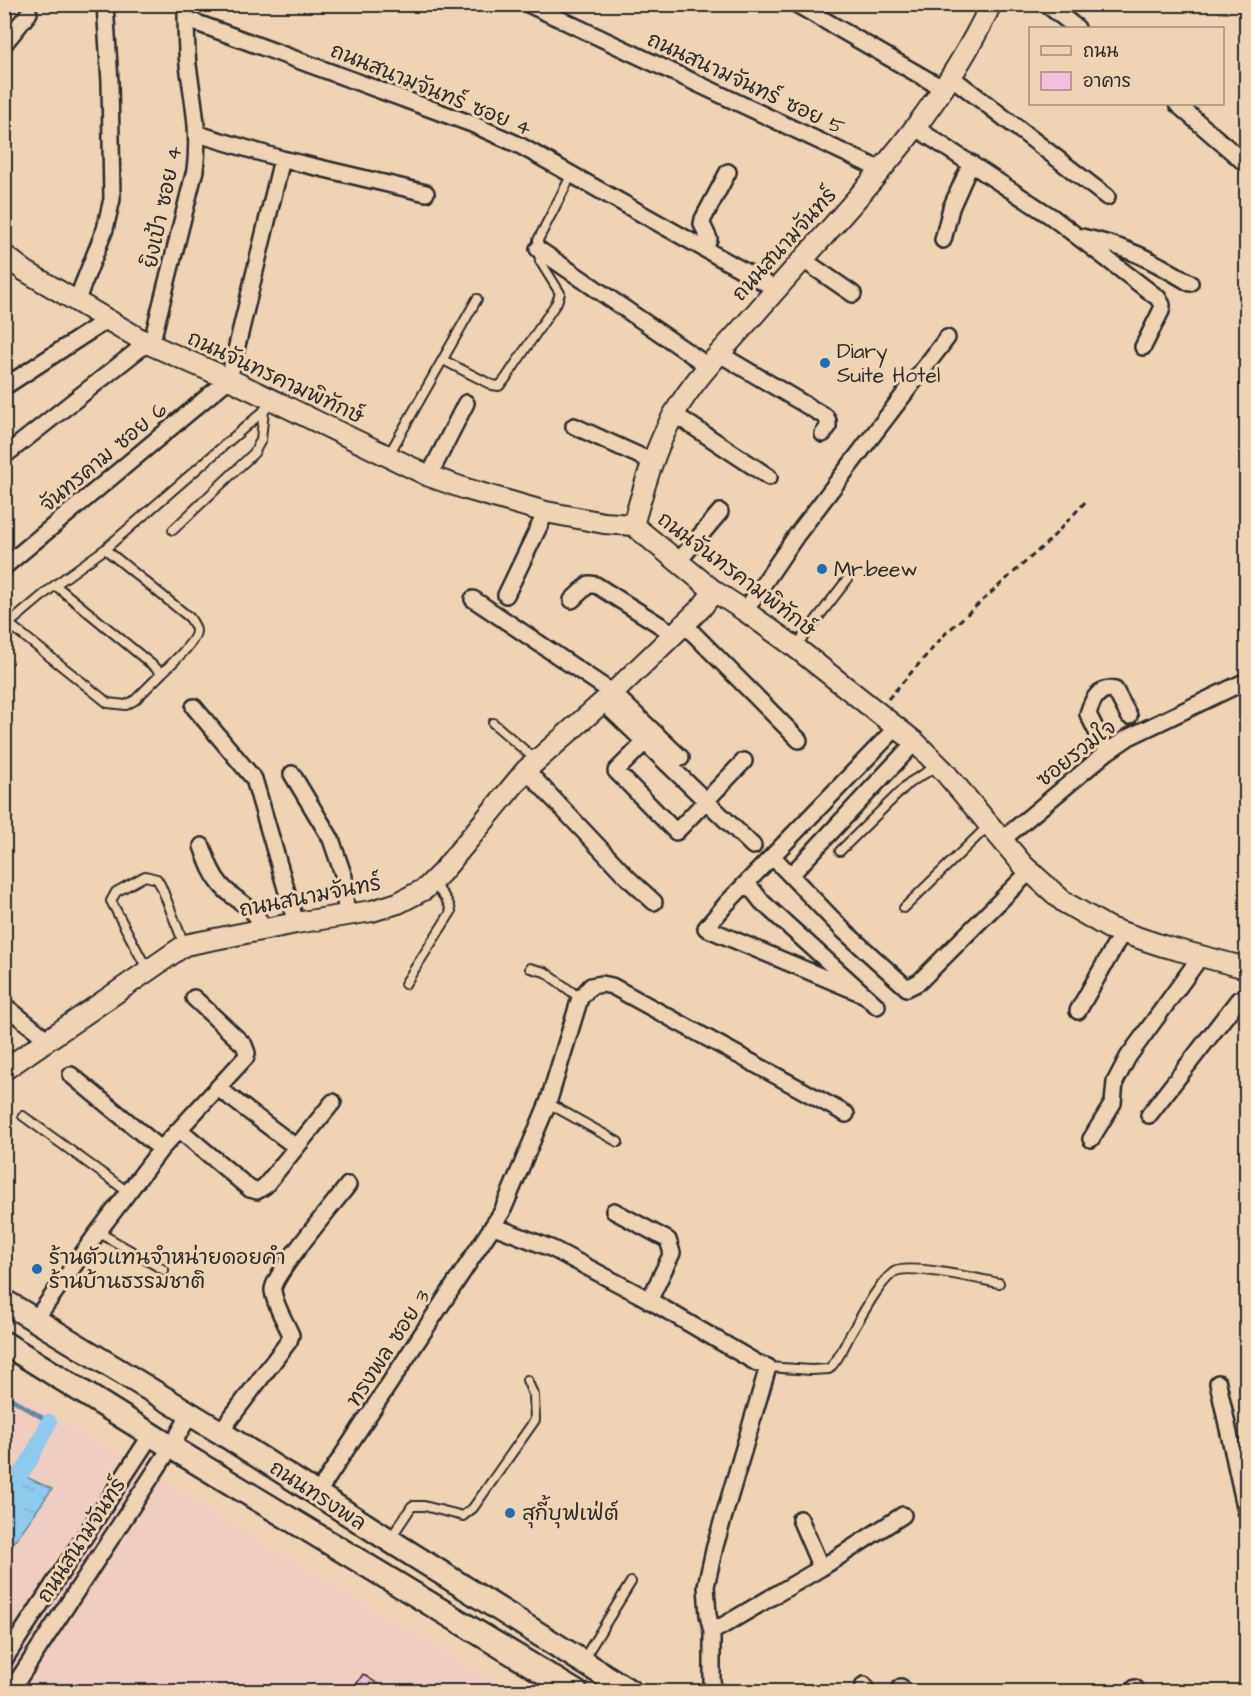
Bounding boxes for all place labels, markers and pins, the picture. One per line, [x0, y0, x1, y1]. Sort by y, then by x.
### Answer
place label: Diary Suite Hotel [837, 337, 940, 390]
marker: Diary Suite Hotel [818, 356, 832, 370]
place label: Mr.beew [834, 555, 917, 584]
marker: Mr.beew [815, 562, 829, 576]
place label: ร้านตัวแทนจำหน่ายดอยคำ ร้านบ้านธรรมชาติ [49, 1243, 286, 1296]
marker: ร้านตัวแทนจำหน่ายดอยคำ ร้านบ้านธรรมชาติ [30, 1262, 44, 1276]
place label: สุกี้บุฟเฟ่ต์ [522, 1494, 619, 1529]
marker: สุกี้บุฟเฟ่ต์ [503, 1506, 517, 1520]

